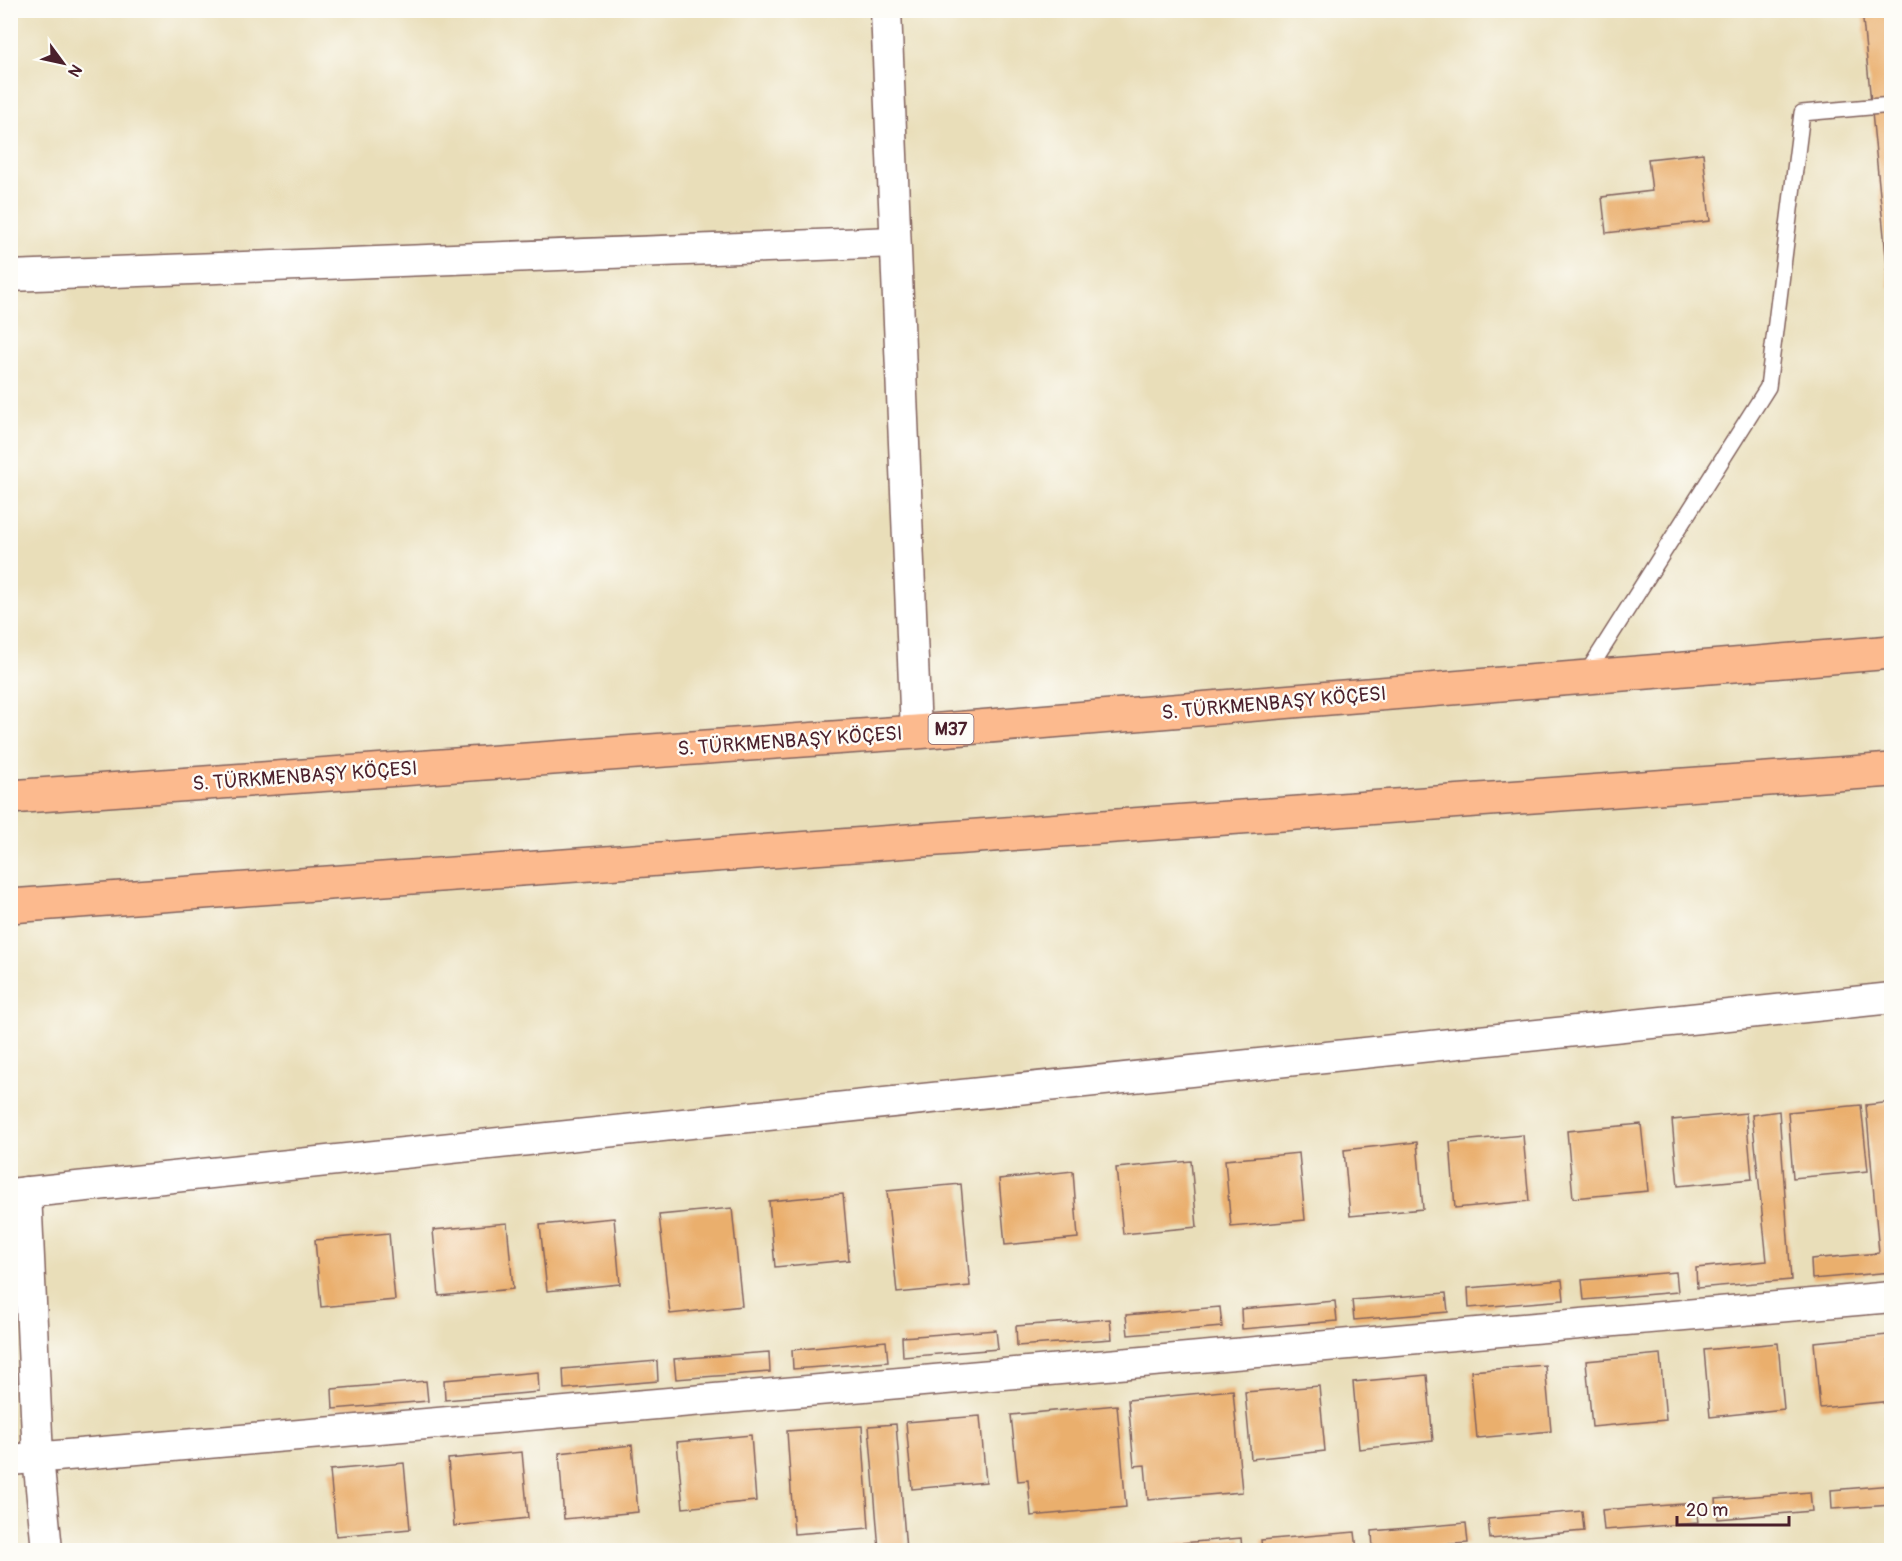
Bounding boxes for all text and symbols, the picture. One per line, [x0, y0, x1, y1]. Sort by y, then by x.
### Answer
north arrow [33, 33, 93, 93]
text: N [63, 61, 86, 81]
street label: S. TÜRKMENBAŞY KÖÇESI [1161, 681, 1387, 725]
road number: M37 [928, 714, 974, 744]
street label: S. TÜRKMENBAŞY KÖÇESI [677, 721, 903, 761]
street label: S. TÜRKMENBAŞY KÖÇESI [192, 756, 418, 796]
scale bar [1677, 1489, 1790, 1527]
text: 20 m [1686, 1499, 1728, 1522]

